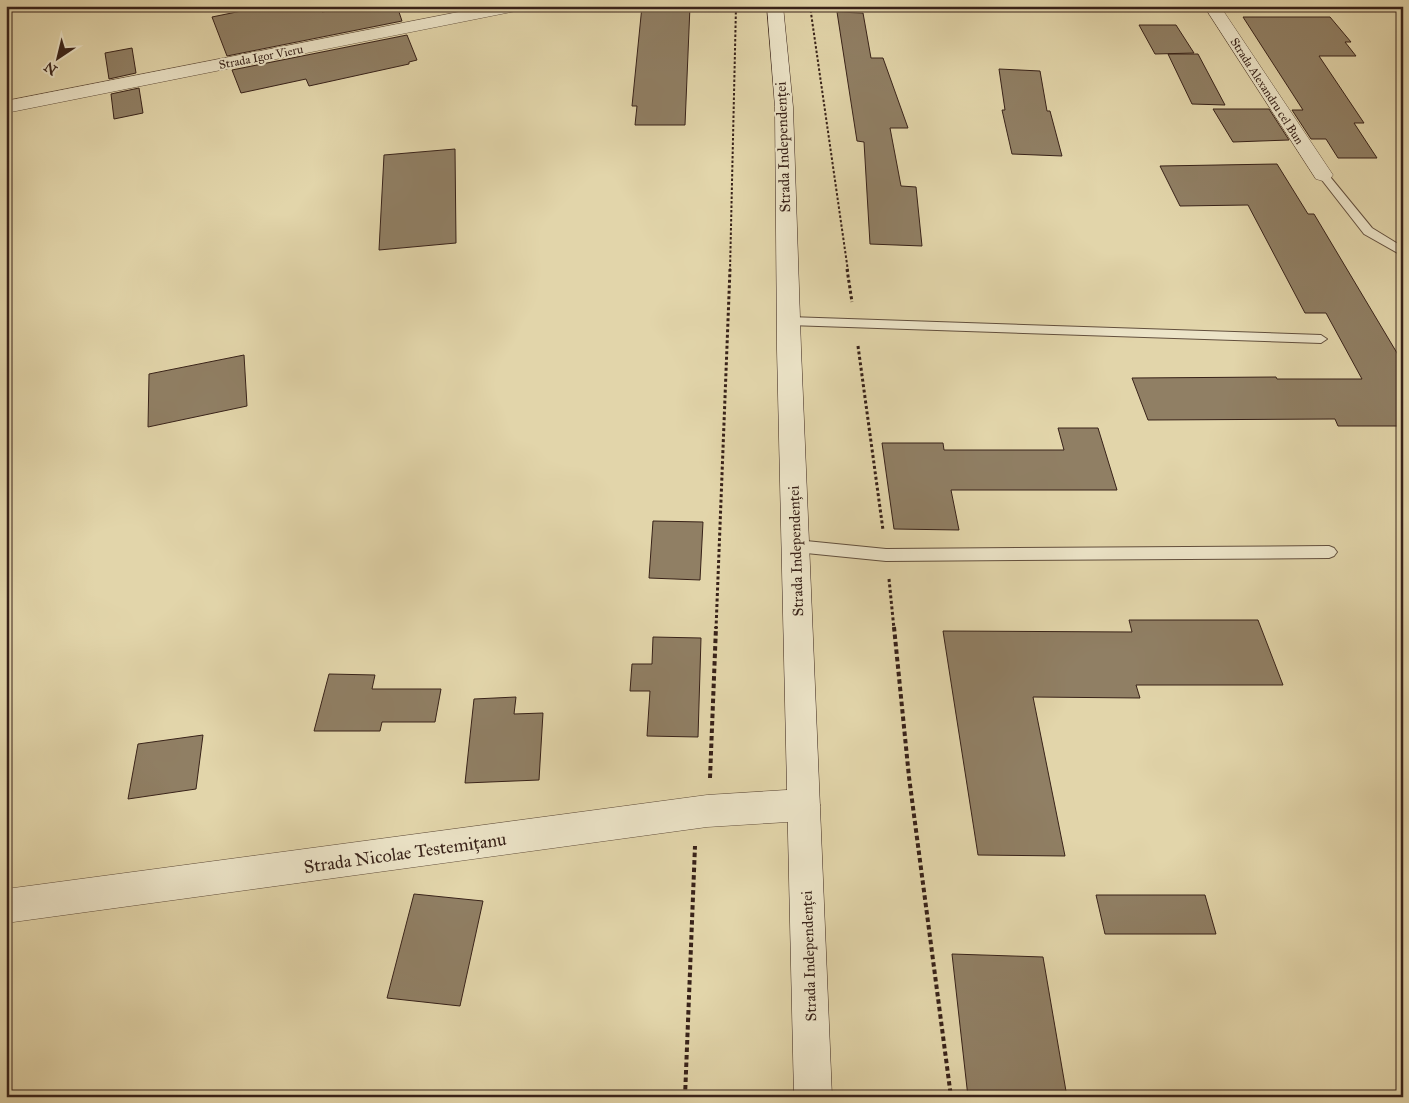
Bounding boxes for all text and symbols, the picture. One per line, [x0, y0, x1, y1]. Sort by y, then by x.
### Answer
north arrow [32, 32, 82, 82]
street label: Strada Alexandru cel Bun [1227, 35, 1307, 147]
street label: Strada Igor Vieru [218, 42, 305, 73]
text: N [41, 58, 61, 79]
street label: Strada Independenței [772, 81, 794, 213]
street label: Strada Independenței [785, 485, 807, 617]
street label: Strada Nicolae Testemițanu [302, 828, 508, 878]
street label: Strada Independenței [798, 890, 820, 1022]

